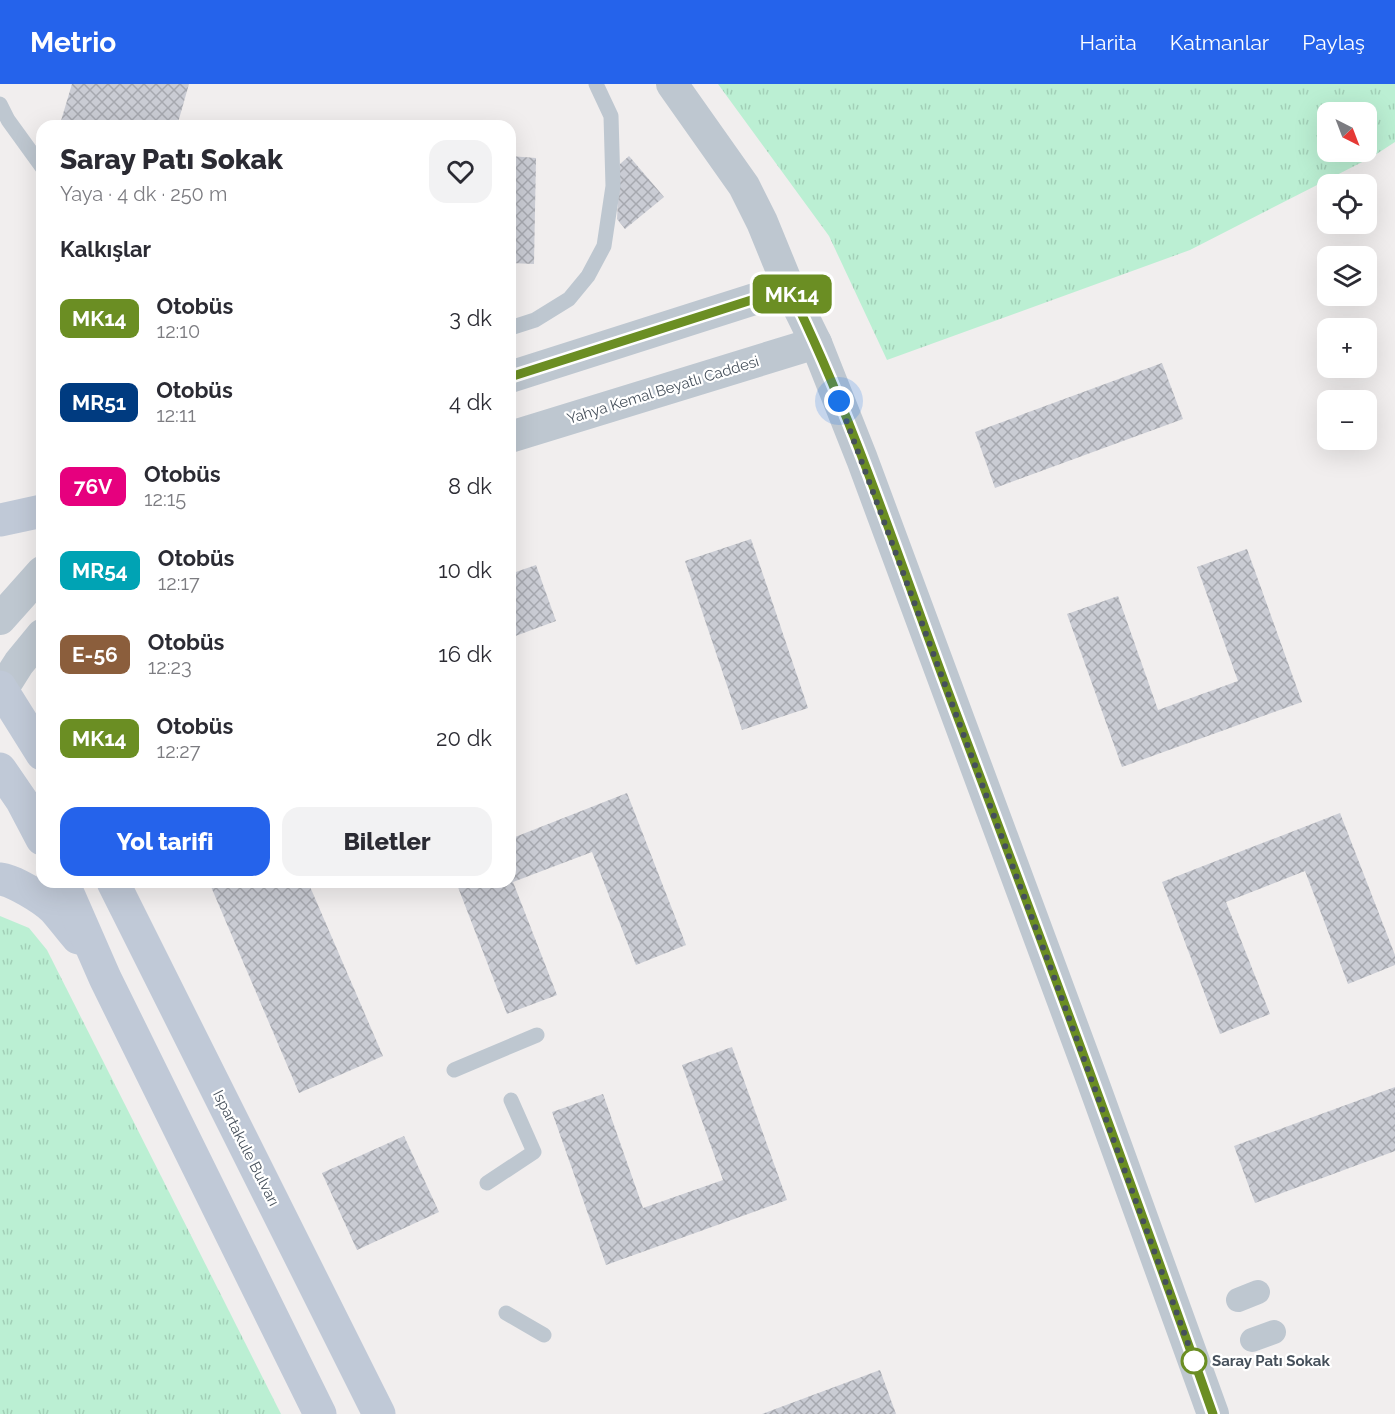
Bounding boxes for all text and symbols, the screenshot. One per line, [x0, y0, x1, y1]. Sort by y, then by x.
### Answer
text: Metrio [30, 26, 116, 59]
text: Harita [1080, 30, 1137, 55]
text: Katmanlar [1170, 30, 1269, 55]
text: Paylaş [1302, 30, 1365, 55]
north arrow [1317, 102, 1377, 162]
map controls [1317, 102, 1377, 450]
button: heart [429, 140, 492, 203]
text: Saray Patı Sokak [60, 143, 283, 176]
button: locate [1317, 174, 1377, 234]
text: Yaya · 4 dk · 250 m [60, 182, 227, 206]
text: Kalkışlar [60, 236, 151, 262]
button: layers [1317, 246, 1377, 306]
line badge: MK14 [750, 274, 834, 314]
text: MK14 [765, 282, 819, 307]
text: Otobüs [157, 293, 233, 319]
text: 3 dk [449, 305, 492, 331]
text: MK14 [72, 306, 127, 331]
button: + [1317, 318, 1377, 378]
text: 12:10 [157, 319, 200, 343]
street label: Yahya Kemal Beyatlı Caddesi [565, 352, 761, 428]
text: Otobüs [156, 377, 233, 403]
your location [824, 386, 854, 416]
text: 4 dk [449, 389, 492, 415]
text: MR51 [72, 390, 126, 415]
button: − [1317, 390, 1377, 450]
text: 12:11 [156, 403, 196, 427]
text: Otobüs [144, 461, 221, 487]
text: 8 dk [448, 473, 492, 499]
text: 76V [74, 474, 112, 499]
text: 12:15 [144, 487, 186, 511]
text: Otobüs [158, 545, 234, 571]
text: 10 dk [438, 557, 492, 583]
text: MR54 [72, 558, 128, 583]
text: 12:17 [158, 571, 200, 595]
text: Otobüs [148, 629, 224, 655]
text: 16 dk [438, 641, 492, 667]
text: E-56 [72, 642, 118, 667]
text: 12:23 [148, 655, 192, 679]
text: Otobüs [157, 713, 233, 739]
text: 20 dk [436, 725, 492, 751]
text: MK14 [72, 726, 127, 751]
text: 12:27 [157, 739, 200, 763]
button: Yol tarifi [60, 807, 270, 876]
button: Biletler [282, 807, 492, 876]
street label: Ispartakule Bulvarı [209, 1087, 283, 1209]
marker: Saray Patı Sokak [1181, 1348, 1207, 1374]
place label: Saray Patı Sokak [1212, 1352, 1330, 1370]

